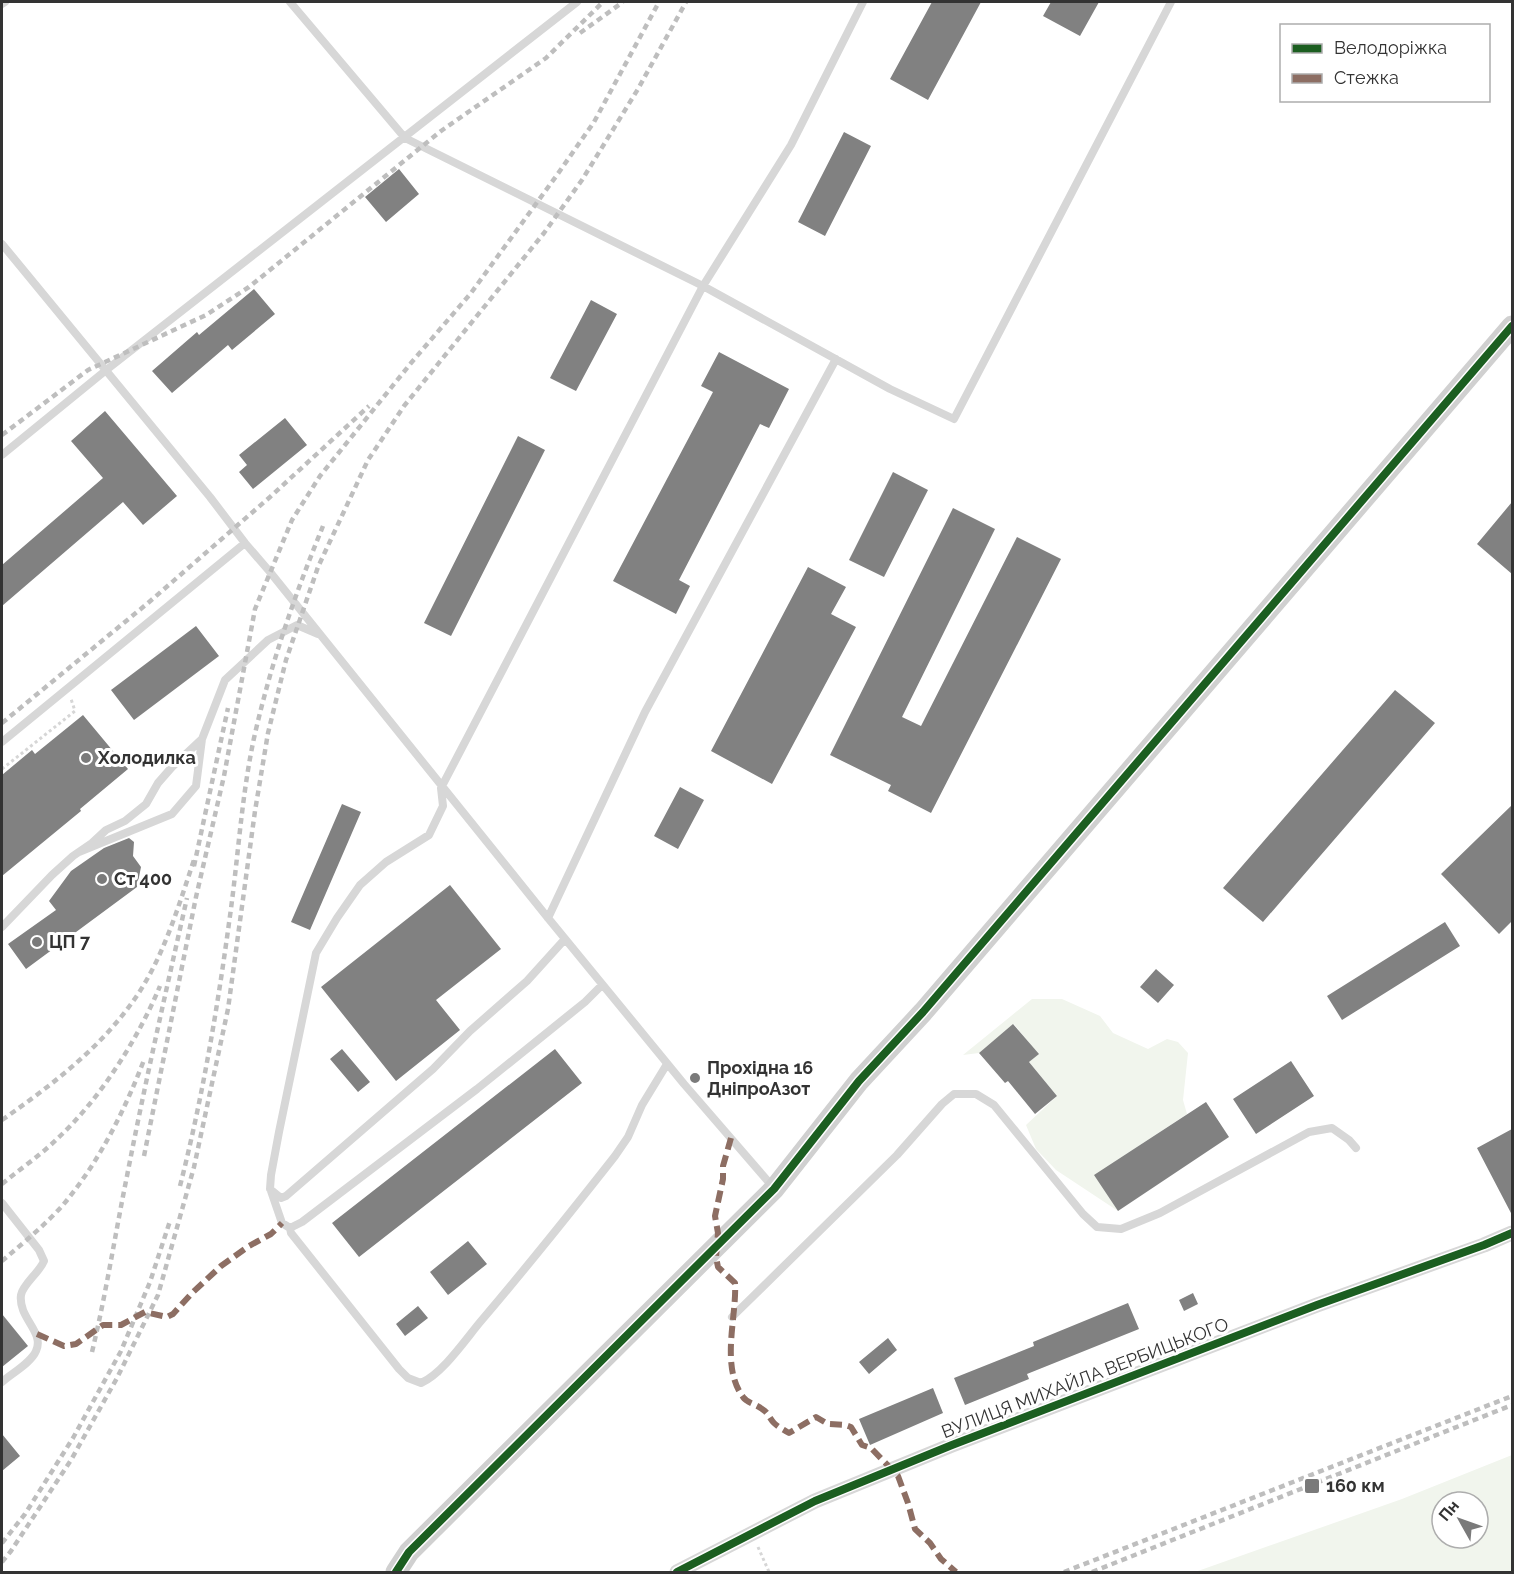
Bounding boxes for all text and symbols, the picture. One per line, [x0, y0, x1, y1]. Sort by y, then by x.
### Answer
legend [1280, 24, 1490, 102]
text: Велодоріжка [1334, 37, 1447, 58]
text: Стежка [1334, 67, 1399, 88]
place label: Холодилка [97, 747, 196, 768]
marker: Холодилка [79, 751, 93, 765]
place label: Ст 400 [114, 868, 172, 889]
marker: Ст 400 [95, 872, 109, 886]
place label: ЦП 7 [49, 931, 91, 952]
marker: ЦП 7 [30, 935, 44, 949]
place label: Прохідна 16 ДніпроАзот [707, 1057, 813, 1099]
marker: Прохідна 16 ДніпроАзот [688, 1071, 702, 1085]
street label: ВУЛИЦЯ МИХАЙЛА ВЕРБИЦЬКОГО [938, 1313, 1231, 1442]
place label: 160 км [1326, 1475, 1385, 1496]
marker: 160 км [1303, 1477, 1321, 1495]
north arrow [1430, 1490, 1490, 1550]
text: Пн [1435, 1496, 1463, 1525]

